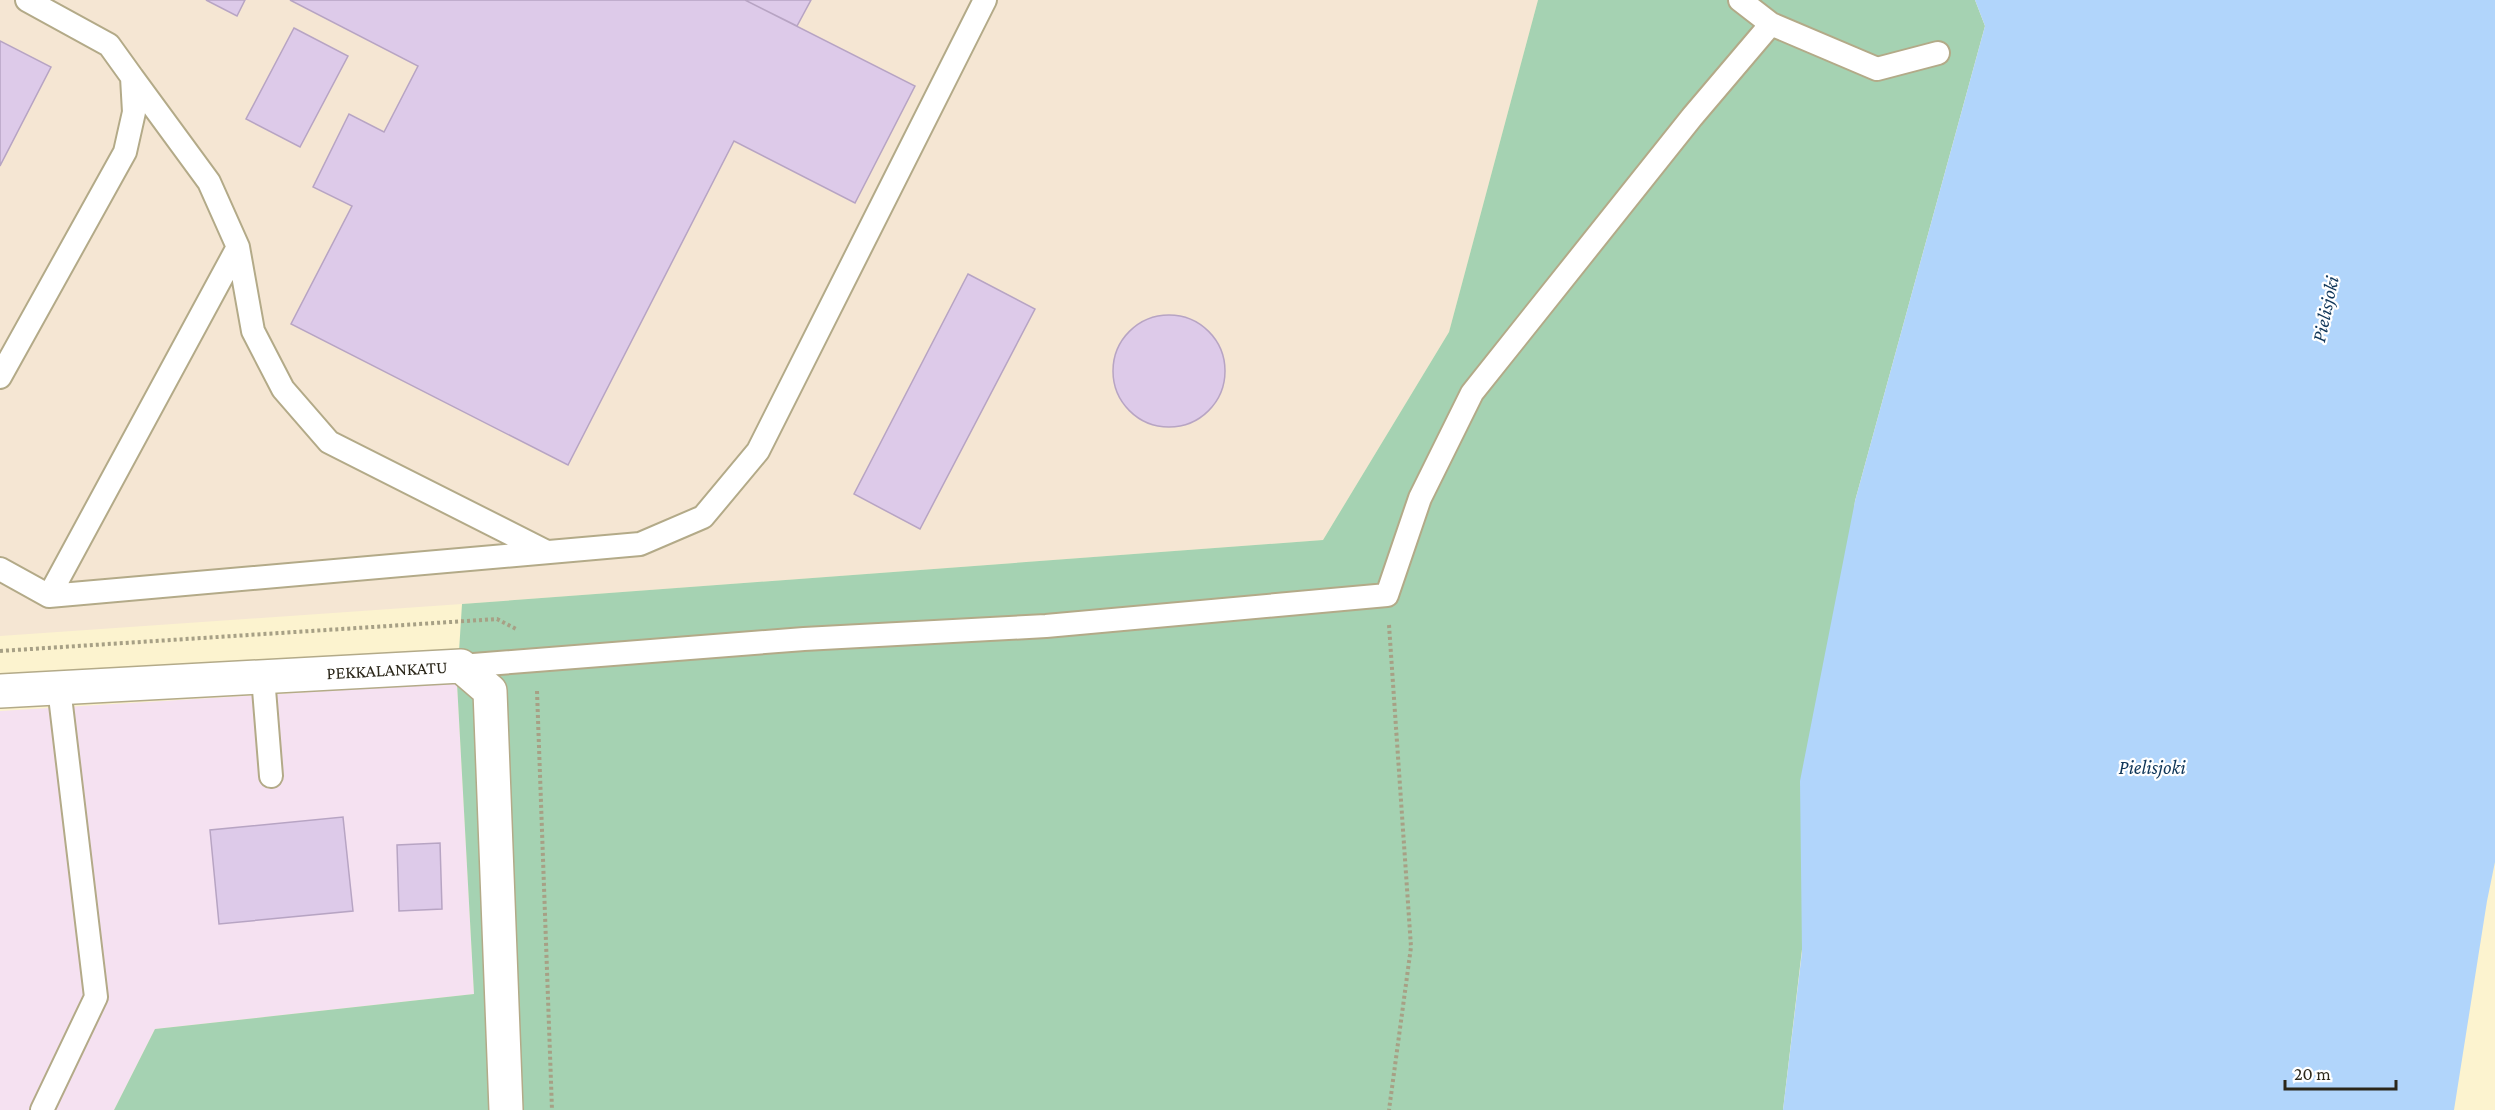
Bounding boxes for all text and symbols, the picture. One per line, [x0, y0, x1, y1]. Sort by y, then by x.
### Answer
water label: Pielisjoki [2307, 273, 2344, 344]
street label: PEKKALANKATU [326, 657, 448, 683]
water label: Pielisjoki [2118, 756, 2186, 779]
scale bar [2285, 1053, 2396, 1091]
text: 20 m [2294, 1064, 2331, 1084]

